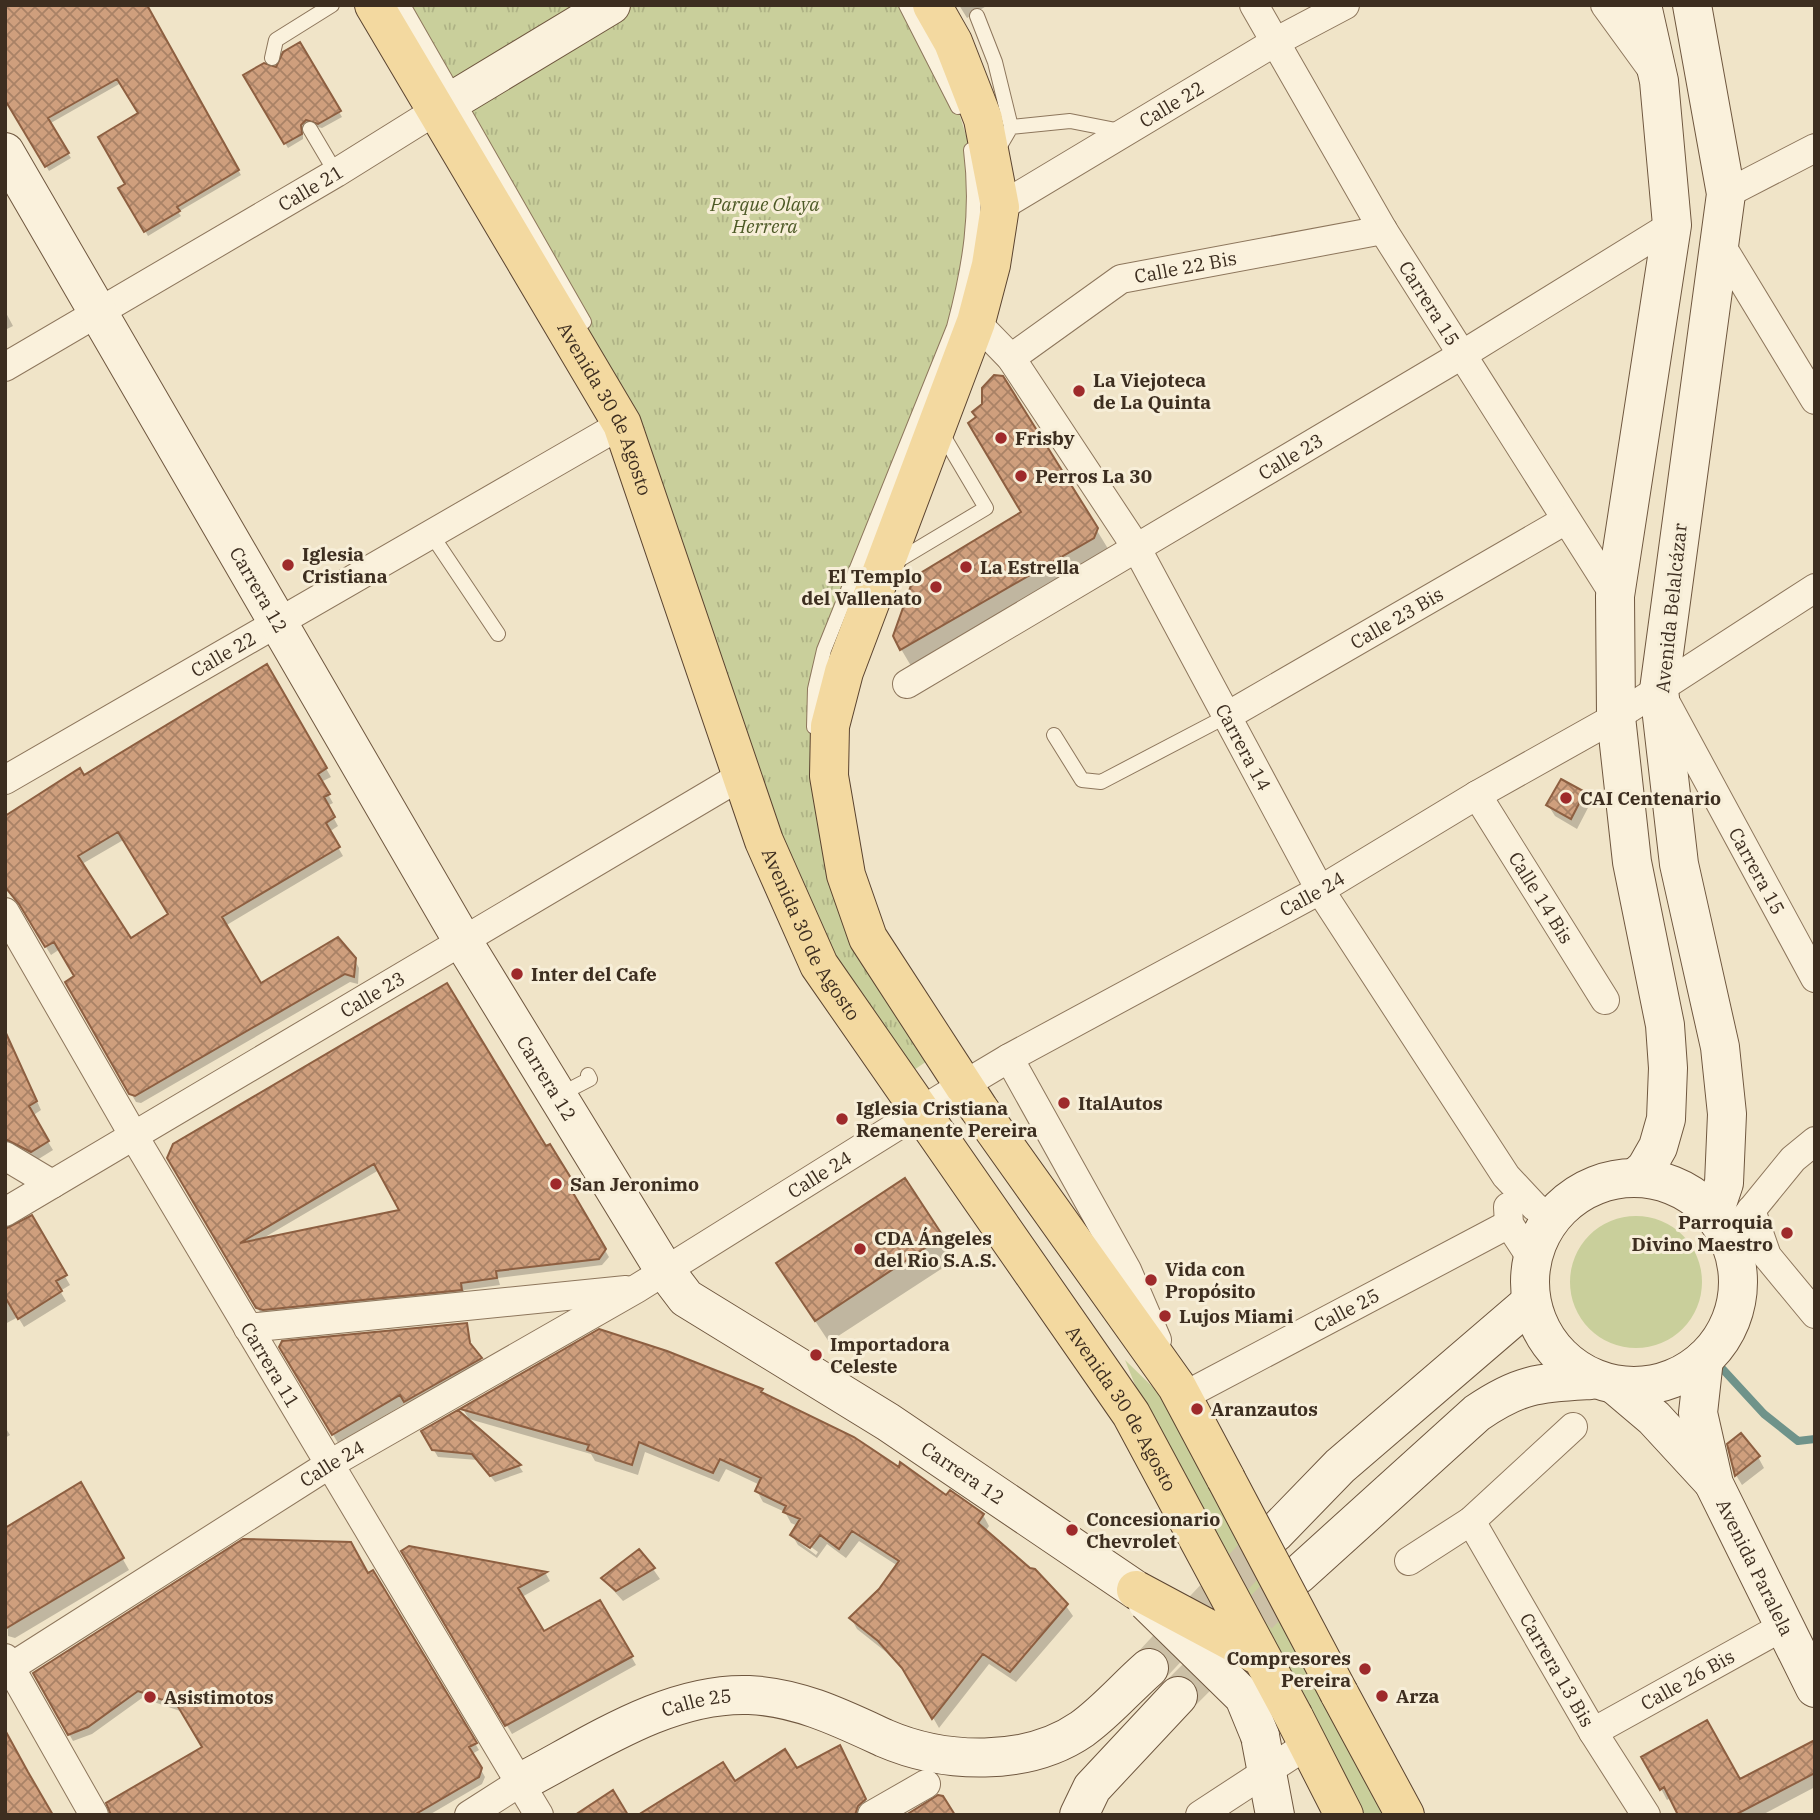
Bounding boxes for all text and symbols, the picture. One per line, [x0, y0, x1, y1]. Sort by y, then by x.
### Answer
street label: Calle 22 [1135, 75, 1208, 133]
street label: Calle 21 [274, 160, 347, 216]
park label: Parque Olaya Herrera [709, 192, 820, 238]
street label: Calle 22 Bis [1132, 246, 1239, 288]
street label: Carrera 15 [1394, 256, 1465, 350]
street label: Avenida 30 de Agosto [552, 318, 657, 499]
place label: La Viejoteca de La Quinta [1093, 368, 1211, 414]
marker: La Viejoteca de La Quinta [1071, 383, 1087, 399]
place label: Frisby [1015, 426, 1075, 450]
street label: Calle 23 [1254, 428, 1327, 485]
marker: Frisby [993, 430, 1009, 446]
place label: Perros La 30 [1035, 464, 1152, 488]
marker: Perros La 30 [1013, 468, 1029, 484]
street label: Avenida Belalcázar [1650, 521, 1692, 694]
street label: Carrera 12 [224, 542, 293, 637]
place label: Iglesia Cristiana [302, 542, 388, 588]
place label: La Estrella [980, 555, 1080, 579]
marker: Iglesia Cristiana [280, 557, 296, 573]
marker: La Estrella [958, 559, 974, 575]
place label: El Templo del Vallenato [801, 564, 922, 610]
marker: El Templo del Vallenato [928, 579, 944, 595]
street label: Calle 23 Bis [1346, 582, 1448, 654]
street label: Calle 22 [186, 626, 260, 682]
street label: Carrera 14 [1210, 699, 1277, 795]
place label: CAI Centenario [1580, 786, 1721, 810]
marker: CAI Centenario [1558, 790, 1574, 806]
street label: Carrera 15 [1724, 823, 1790, 919]
street label: Avenida 30 de Agosto [757, 844, 866, 1025]
street label: Calle 14 Bis [1503, 847, 1579, 948]
street label: Calle 24 [1275, 866, 1349, 922]
place label: Inter del Cafe [531, 962, 657, 986]
street label: Calle 23 [336, 966, 409, 1023]
marker: Inter del Cafe [509, 966, 525, 982]
street label: Carrera 12 [511, 1031, 582, 1125]
place label: ItalAutos [1078, 1091, 1163, 1115]
marker: ItalAutos [1056, 1095, 1072, 1111]
place label: Iglesia Cristiana Remanente Pereira [856, 1096, 1038, 1142]
marker: Iglesia Cristiana Remanente Pereira [834, 1111, 850, 1127]
street label: Calle 24 [783, 1145, 856, 1203]
place label: San Jeronimo [570, 1172, 699, 1196]
marker: San Jeronimo [548, 1176, 564, 1192]
place label: Parroquia Divino Maestro [1632, 1210, 1773, 1256]
marker: Parroquia Divino Maestro [1779, 1225, 1795, 1241]
place label: CDA Ángeles del Rio S.A.S. [874, 1226, 997, 1272]
marker: CDA Ángeles del Rio S.A.S. [852, 1241, 868, 1257]
place label: Vida con Propósito [1165, 1257, 1256, 1303]
marker: Vida con Propósito [1143, 1272, 1159, 1288]
street label: Calle 25 [1309, 1283, 1384, 1337]
place label: Lujos Miami [1179, 1304, 1293, 1328]
marker: Lujos Miami [1157, 1308, 1173, 1324]
street label: Carrera 11 [236, 1318, 305, 1412]
street label: Avenida 30 de Agosto [1061, 1321, 1182, 1495]
place label: Importadora Celeste [830, 1332, 950, 1378]
marker: Importadora Celeste [808, 1347, 824, 1363]
place label: Aranzautos [1211, 1397, 1318, 1421]
marker: Aranzautos [1189, 1401, 1205, 1417]
street label: Calle 24 [295, 1435, 369, 1492]
street label: Carrera 12 [917, 1436, 1009, 1510]
street label: Avenida Paralela [1711, 1495, 1799, 1640]
place label: Concesionario Chevrolet [1086, 1507, 1220, 1553]
marker: Concesionario Chevrolet [1064, 1522, 1080, 1538]
street label: Carrera 13 Bis [1515, 1608, 1600, 1731]
street label: Calle 26 Bis [1636, 1644, 1739, 1715]
place label: Compresores Pereira [1226, 1646, 1351, 1692]
marker: Compresores Pereira [1357, 1661, 1373, 1677]
street label: Calle 25 [658, 1683, 732, 1722]
place label: Arza [1396, 1684, 1440, 1708]
place label: Asistimotos [164, 1685, 274, 1709]
marker: Arza [1374, 1688, 1390, 1704]
marker: Asistimotos [142, 1689, 158, 1705]

